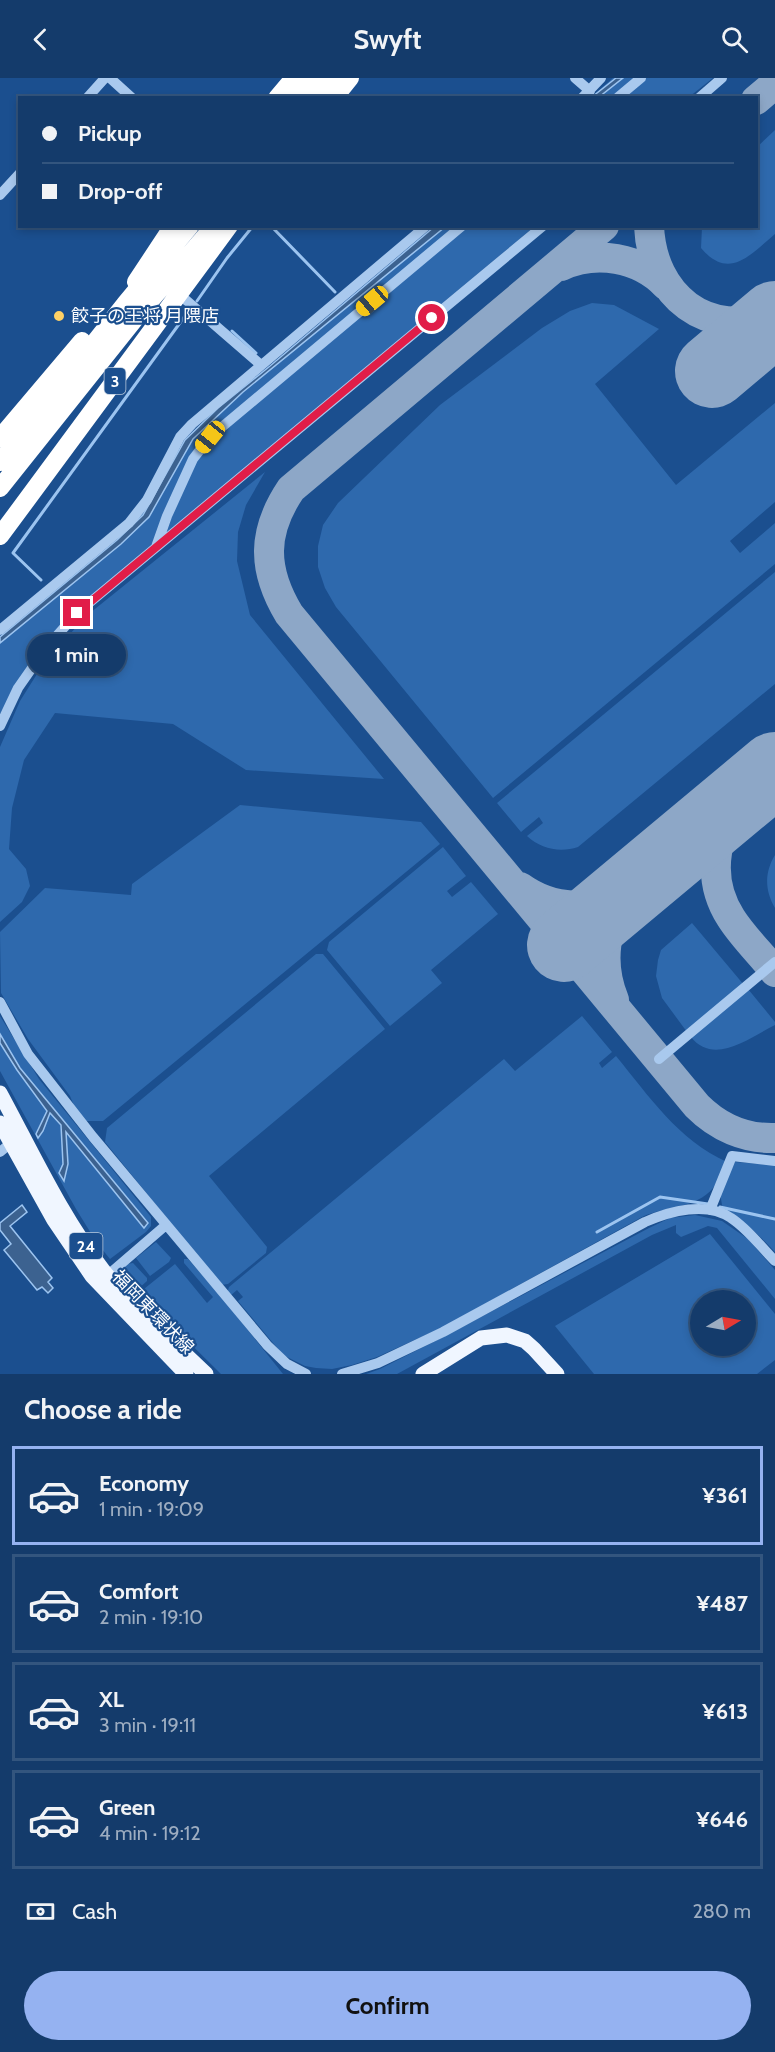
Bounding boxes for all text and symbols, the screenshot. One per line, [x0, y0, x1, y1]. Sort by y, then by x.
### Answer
icon: back [24, 23, 57, 56]
text: Swyft [354, 23, 422, 56]
icon: search [718, 23, 751, 56]
text: Pickup [78, 120, 142, 147]
text: Drop-off [78, 178, 162, 205]
car [352, 283, 392, 319]
route start [418, 304, 445, 331]
place label: 餃子の王将 月隈店 [71, 305, 219, 327]
marker: 餃子の王将 月隈店 [52, 309, 66, 323]
road number: 3 [104, 368, 126, 394]
car [192, 417, 228, 457]
route end [63, 599, 90, 626]
callout: 1 min [28, 634, 127, 676]
text: 1 min [54, 643, 99, 667]
road number: 24 [70, 1233, 103, 1259]
street label: 福岡東環状線 [108, 1266, 198, 1358]
north arrow [690, 1290, 756, 1356]
map controls [690, 1290, 756, 1356]
text: Choose a ride [24, 1393, 182, 1426]
icon: car [27, 1469, 81, 1523]
text: Economy [99, 1470, 189, 1497]
text: ¥361 [702, 1482, 748, 1509]
text: 1 min · 19:09 [99, 1497, 204, 1521]
icon: car [27, 1577, 81, 1631]
text: Comfort [99, 1578, 178, 1605]
text: ¥487 [697, 1590, 748, 1617]
text: 2 min · 19:10 [99, 1605, 203, 1629]
icon: car [27, 1685, 81, 1739]
text: XL [99, 1686, 124, 1713]
text: ¥613 [702, 1698, 748, 1725]
text: 3 min · 19:11 [99, 1713, 196, 1737]
icon: car [27, 1793, 81, 1847]
text: Green [99, 1794, 155, 1821]
text: ¥646 [696, 1806, 748, 1833]
text: 4 min · 19:12 [99, 1821, 201, 1845]
icon: cash [24, 1895, 57, 1928]
text: Cash [72, 1898, 117, 1925]
text: 280 m [692, 1899, 751, 1923]
button: Confirm [24, 1971, 751, 2040]

